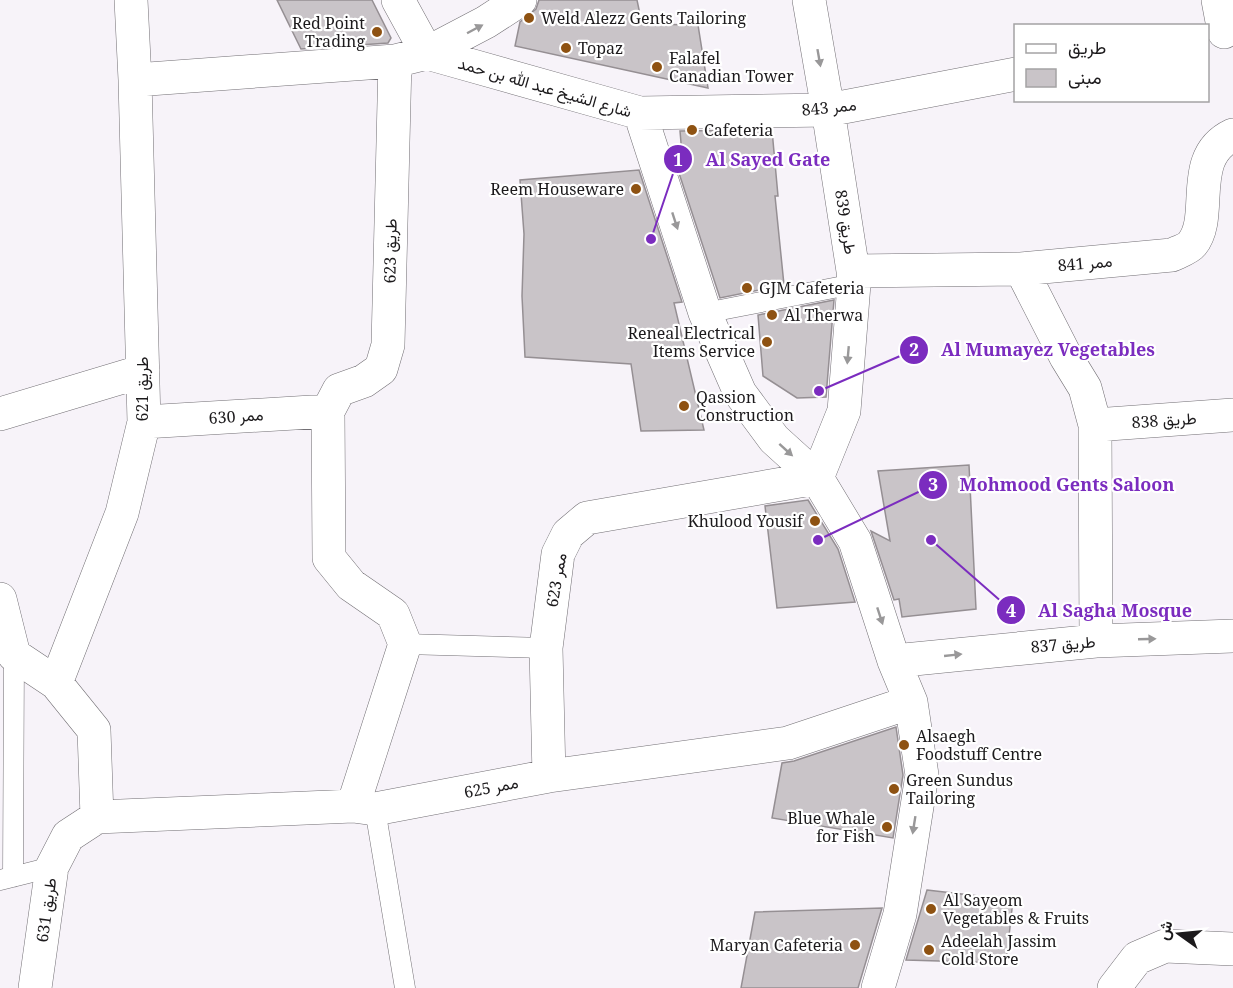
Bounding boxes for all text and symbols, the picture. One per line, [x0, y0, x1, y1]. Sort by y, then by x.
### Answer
place label: Weld Alezz Gents Tailoring [541, 7, 747, 29]
marker: Weld Alezz Gents Tailoring [522, 11, 536, 25]
place label: Red Point Trading [292, 12, 365, 52]
one-way arrow [466, 24, 483, 33]
legend [1014, 24, 1209, 102]
marker: Red Point Trading [370, 25, 384, 39]
text: طريق [1068, 35, 1106, 59]
place label: Topaz [578, 37, 623, 59]
marker: Topaz [559, 41, 573, 55]
place label: Falafel Canadian Tower [669, 47, 794, 87]
one-way arrow [815, 48, 824, 67]
street label: شارع الشيخ عبد الله بن حمد [455, 52, 634, 123]
marker: Falafel Canadian Tower [650, 60, 664, 74]
text: مبنى [1068, 65, 1102, 89]
street label: ممر 843 [801, 93, 857, 121]
place label: Cafeteria [704, 119, 773, 141]
marker: Cafeteria [685, 123, 699, 137]
callout: Al Sayed Gate [663, 141, 842, 177]
text: 1 [673, 147, 683, 171]
text: Al Sayed Gate [706, 147, 830, 171]
place label: Reem Houseware [490, 178, 624, 200]
marker: Reem Houseware [629, 182, 643, 196]
street label: طريق 839 [830, 188, 862, 256]
one-way arrow [670, 212, 680, 230]
street label: طريق 623 [378, 218, 402, 284]
street label: ممر 841 [1057, 250, 1113, 276]
place label: GJM Cafeteria [759, 277, 864, 299]
marker: GJM Cafeteria [740, 281, 754, 295]
place label: Al Therwa [784, 304, 863, 326]
marker: Al Therwa [765, 308, 779, 322]
place label: Reneal Electrical Items Service [627, 322, 755, 362]
callout: Al Mumayez Vegetables [899, 332, 1167, 368]
marker: Reneal Electrical Items Service [760, 335, 774, 349]
text: 2 [909, 337, 919, 361]
text: Al Mumayez Vegetables [941, 337, 1155, 361]
one-way arrow [843, 345, 853, 364]
street label: طريق 621 [131, 357, 153, 421]
place label: Qassion Construction [696, 386, 794, 426]
marker: Qassion Construction [677, 399, 691, 413]
street label: ممر 630 [208, 403, 264, 429]
street label: طريق 838 [1131, 407, 1197, 433]
one-way arrow [778, 443, 793, 456]
callout: Mohmood Gents Saloon [918, 467, 1186, 503]
text: 3 [928, 472, 938, 496]
text: Mohmood Gents Saloon [960, 472, 1174, 496]
place label: Khulood Yousif [688, 510, 805, 532]
marker: Khulood Yousif [808, 514, 822, 528]
street label: ممر 623 [540, 551, 572, 609]
callout: Al Sagha Mosque [996, 592, 1204, 628]
text: 4 [1006, 598, 1016, 622]
text: Al Sagha Mosque [1038, 598, 1192, 622]
one-way arrow [876, 607, 885, 625]
street label: طريق 837 [1030, 630, 1096, 658]
one-way arrow [1137, 634, 1156, 643]
one-way arrow [943, 650, 962, 660]
place label: Alsaegh Foodstuff Centre [916, 725, 1042, 765]
marker: Alsaegh Foodstuff Centre [897, 738, 911, 752]
place label: Green Sundus Tailoring [906, 769, 1013, 809]
street label: ممر 625 [462, 771, 520, 803]
marker: Green Sundus Tailoring [887, 782, 901, 796]
place label: Blue Whale for Fish [787, 807, 875, 847]
one-way arrow [910, 816, 919, 835]
marker: Blue Whale for Fish [880, 820, 894, 834]
street label: طريق 631 [31, 876, 61, 944]
place label: Al Sayeom Vegetables & Fruits [943, 889, 1089, 929]
marker: Al Sayeom Vegetables & Fruits [924, 902, 938, 916]
north arrow [1149, 904, 1209, 964]
text: ش [1151, 918, 1178, 942]
place label: Adeelah Jassim Cold Store [941, 930, 1057, 970]
place label: Maryan Cafeteria [710, 934, 843, 956]
marker: Maryan Cafeteria [848, 938, 862, 952]
marker: Adeelah Jassim Cold Store [922, 943, 936, 957]

